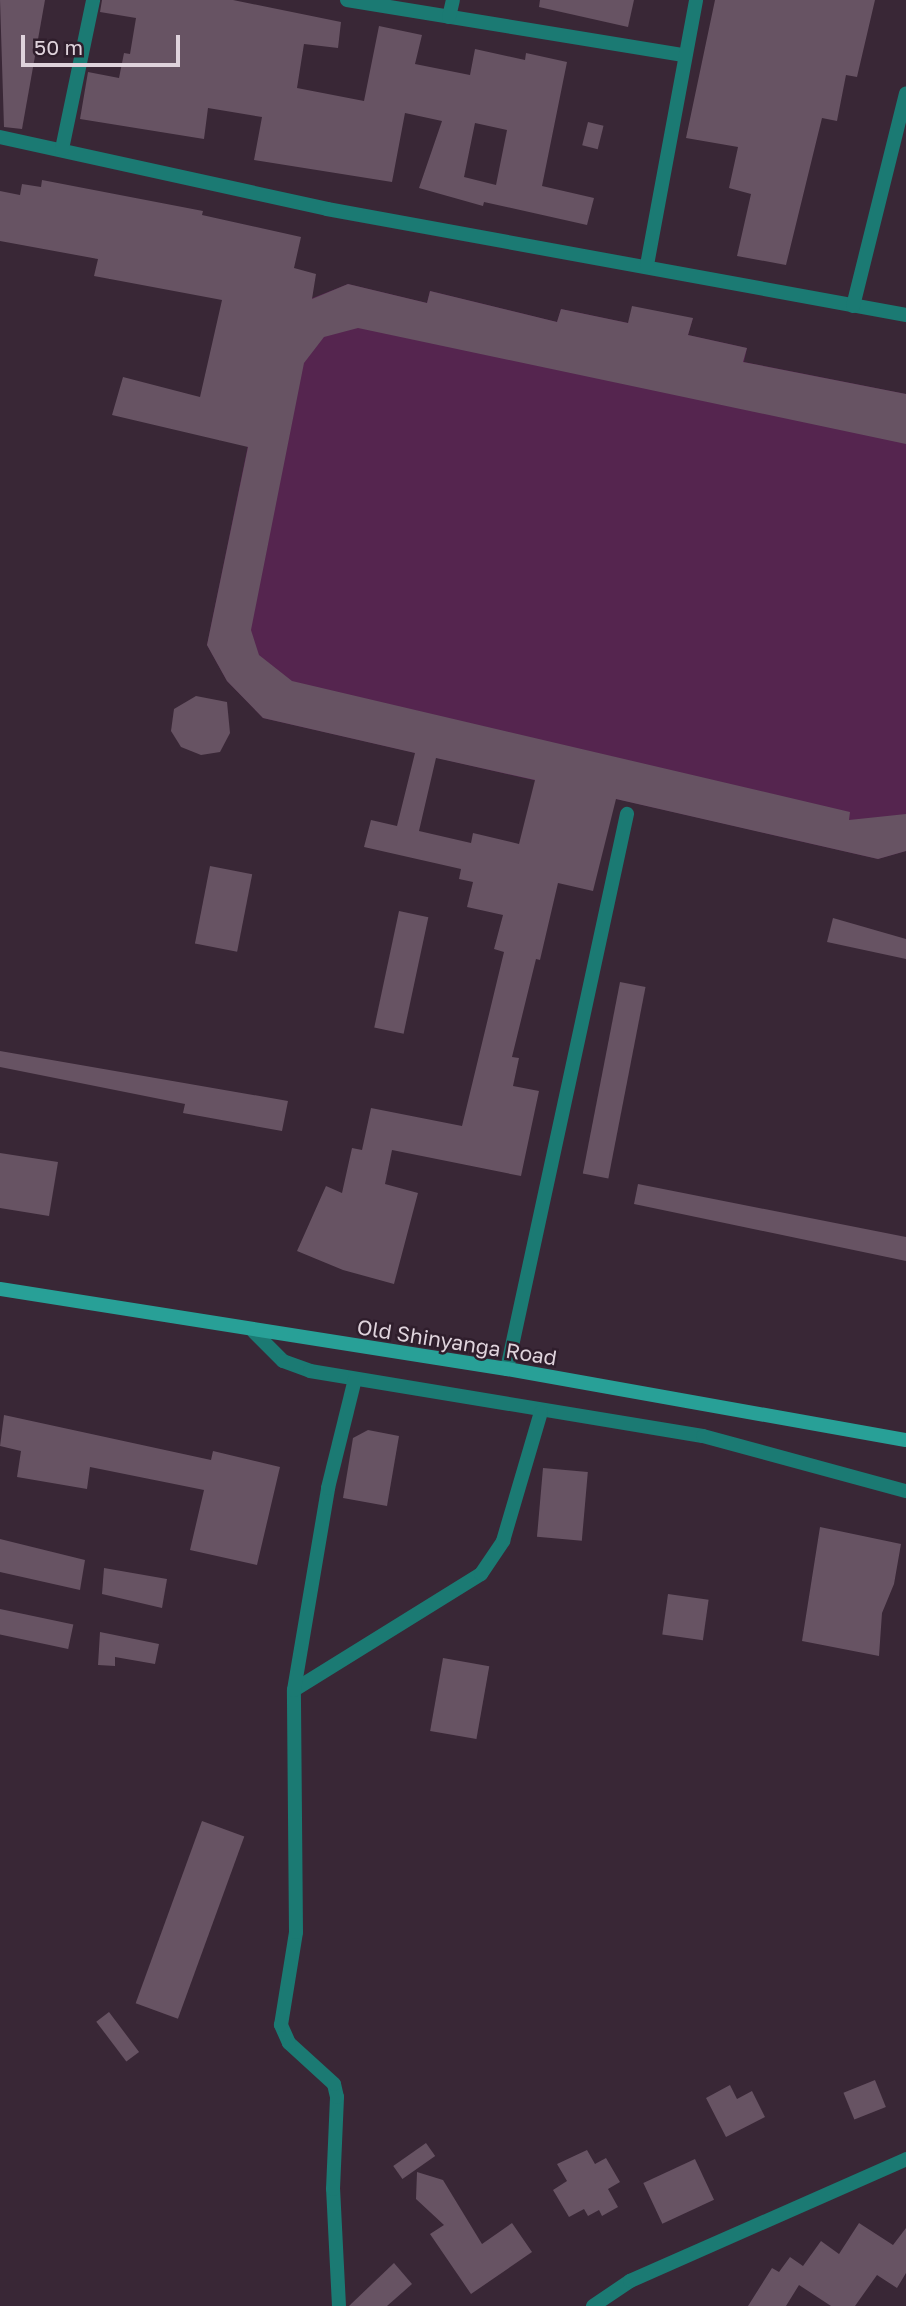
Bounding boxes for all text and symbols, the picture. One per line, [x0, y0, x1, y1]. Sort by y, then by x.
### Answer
scale bar [24, 21, 184, 65]
text: 50 m [34, 34, 83, 60]
street label: Old Shinyanga Road [355, 1314, 559, 1370]

